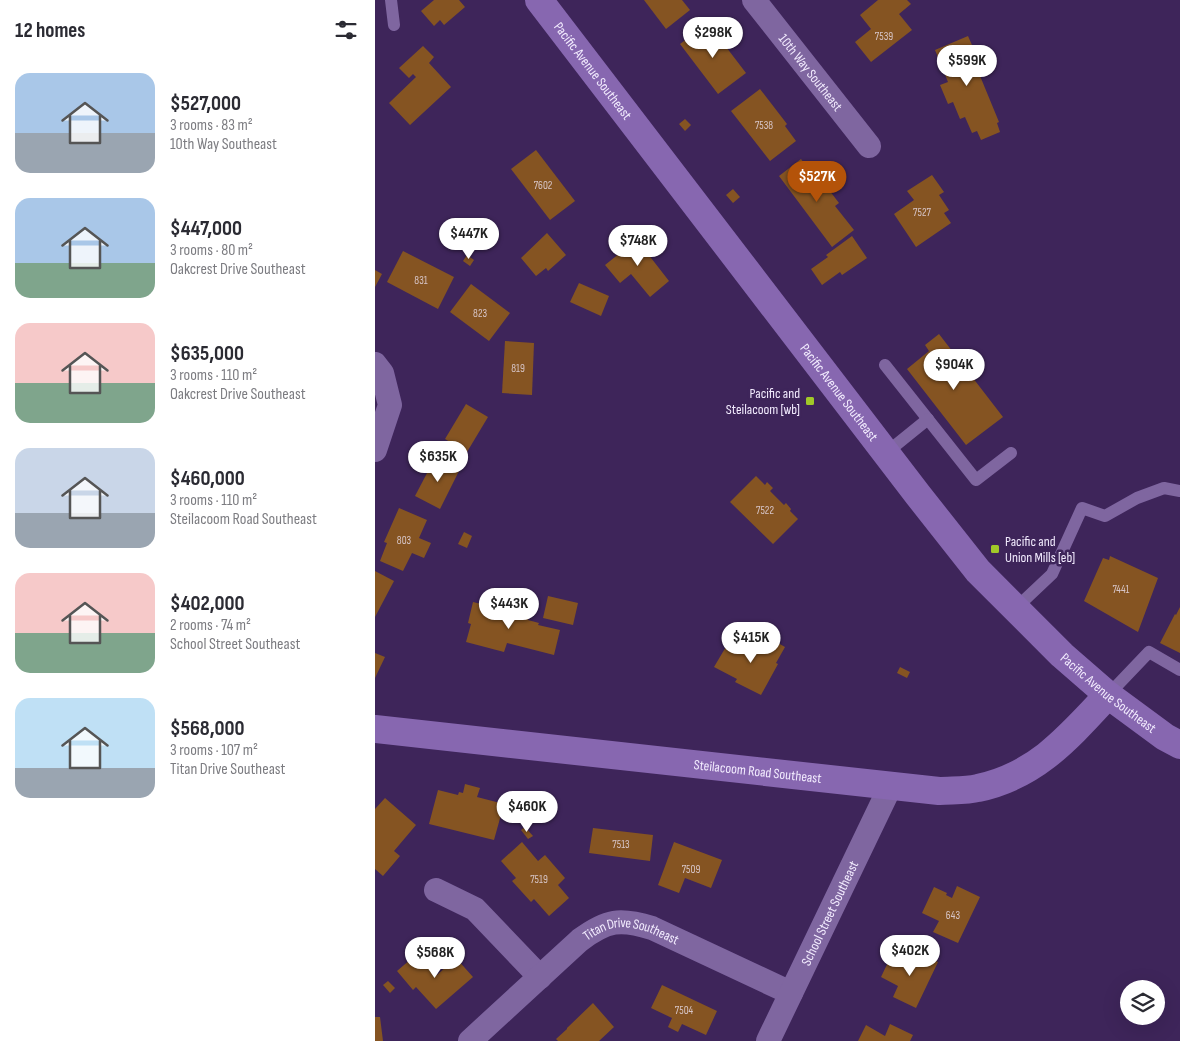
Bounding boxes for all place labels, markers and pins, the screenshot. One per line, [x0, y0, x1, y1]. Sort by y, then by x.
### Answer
pin: $298K [678, 17, 748, 59]
pin: $599K [932, 44, 1002, 87]
pin: $527K [782, 160, 852, 203]
pin: $447K [434, 218, 504, 260]
pin: $748K [603, 224, 673, 267]
pin: $904K [919, 348, 989, 391]
place label: Pacific and Steilacoom [wb] [726, 385, 800, 418]
marker: Pacific and Steilacoom [wb] [804, 395, 816, 407]
pin: $635K [403, 440, 473, 483]
place label: Pacific and Union Mills [eb] [1005, 533, 1075, 566]
marker: Pacific and Union Mills [eb] [989, 543, 1001, 555]
pin: $443K [474, 588, 544, 630]
pin: $415K [716, 622, 786, 664]
pin: $460K [492, 790, 562, 833]
pin: $402K [875, 934, 945, 977]
pin: $568K [400, 936, 470, 979]

